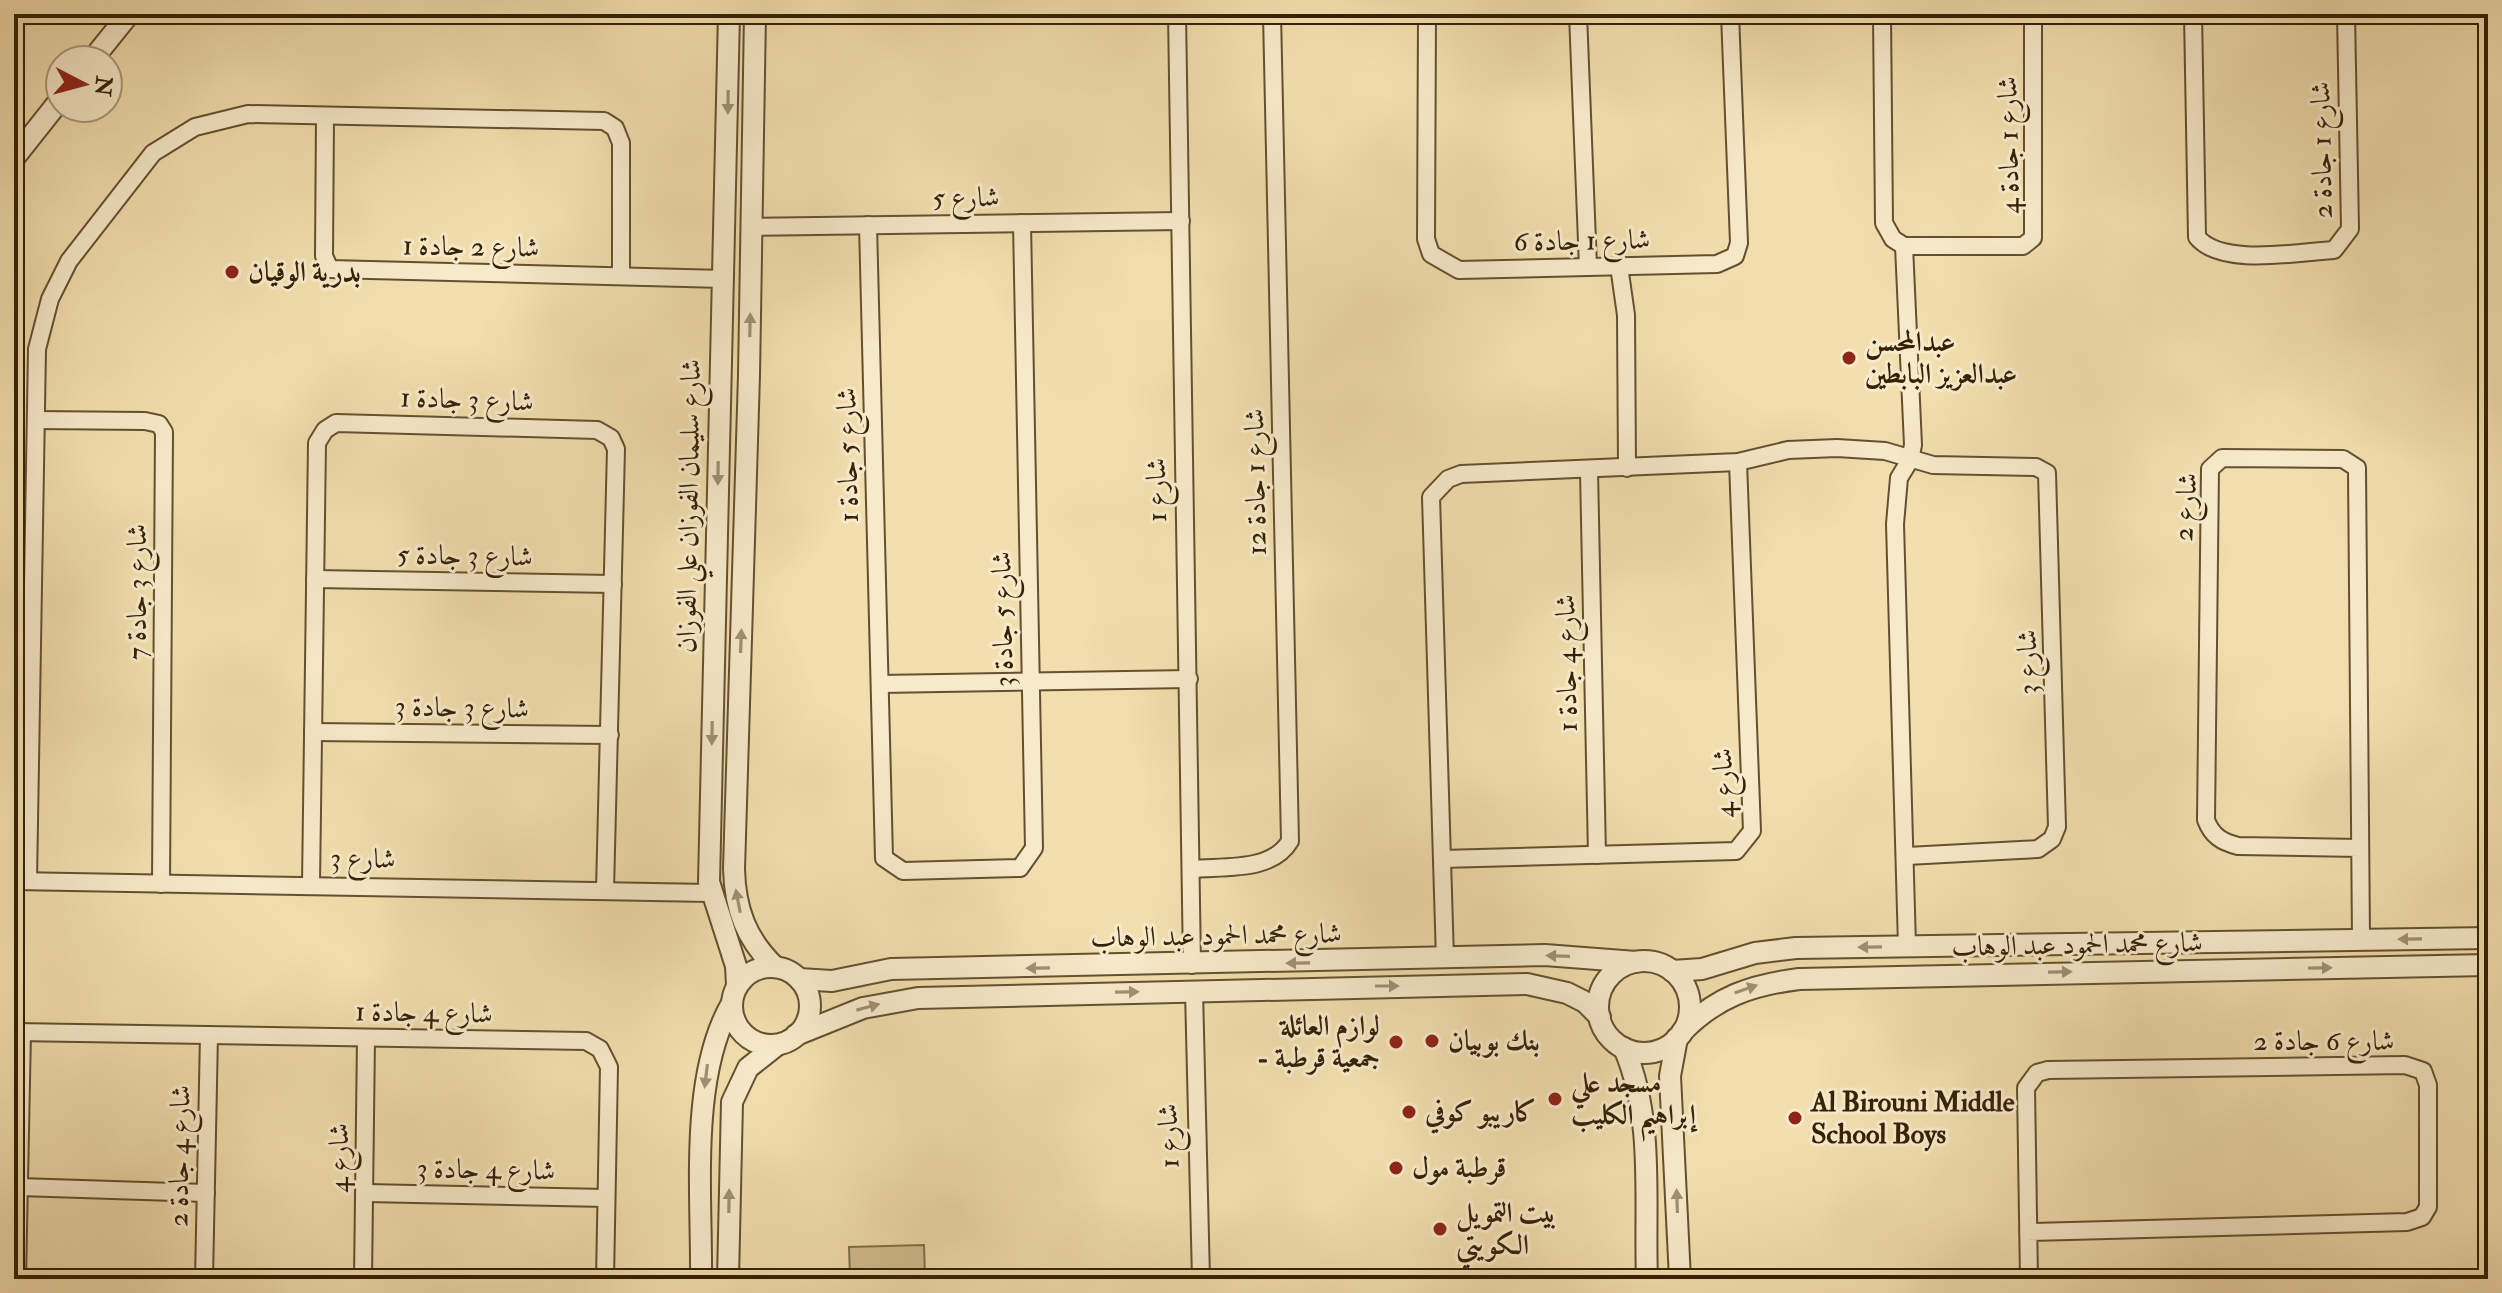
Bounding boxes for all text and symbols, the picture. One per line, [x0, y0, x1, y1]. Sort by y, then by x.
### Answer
north arrow [44, 44, 124, 124]
text: N [88, 74, 118, 98]
street label: شارع 1 جادة 4 [1990, 76, 2033, 214]
street label: شارع 1 جادة 2 [2303, 81, 2346, 219]
one-way arrow [721, 90, 734, 115]
street label: شارع 5 [932, 180, 1000, 221]
street label: شارع 1 جادة 6 [1513, 222, 1651, 265]
street label: شارع 2 جادة 1 [402, 228, 540, 271]
place label: بدرية الوقيان [248, 255, 361, 290]
marker: بدرية الوقيان [223, 263, 241, 281]
one-way arrow [744, 312, 757, 337]
place label: عبدالمحسن عبدالعزيز البابطين [1865, 325, 2017, 392]
marker: عبدالمحسن عبدالعزيز البابطين [1840, 349, 1858, 367]
street label: شارع سليمان الفوزان علي الفوزان [669, 359, 717, 654]
street label: شارع 3 جادة 1 [400, 380, 534, 425]
street label: شارع 5 جادة 1 [829, 387, 872, 523]
street label: شارع 1 جادة 12 [1237, 408, 1280, 556]
street label: شارع 1 [1139, 457, 1180, 523]
one-way arrow [711, 461, 724, 486]
street label: شارع 2 [2166, 472, 2211, 543]
street label: شارع 3 جادة 7 [120, 524, 160, 660]
street label: شارع 3 جادة 5 [397, 537, 533, 580]
street label: شارع 5 جادة 3 [984, 551, 1027, 687]
street label: شارع 4 جادة 1 [1548, 594, 1591, 732]
one-way arrow [734, 628, 747, 653]
street label: شارع 3 [2010, 629, 2051, 695]
street label: شارع 3 جادة 3 [395, 689, 529, 732]
one-way arrow [706, 721, 718, 746]
street label: شارع 4 [1705, 747, 1748, 818]
street label: شارع 3 [330, 841, 396, 882]
one-way arrow [731, 888, 743, 913]
street label: شارع محمد الحمود عبد الوهاب [1090, 916, 1342, 961]
street label: شارع محمد الحمود عبد الوهاب [1951, 925, 2203, 970]
one-way arrow [2397, 933, 2422, 945]
one-way arrow [1857, 940, 1882, 953]
one-way arrow [1545, 949, 1570, 962]
one-way arrow [1285, 956, 1310, 969]
one-way arrow [1025, 962, 1050, 974]
one-way arrow [2308, 962, 2333, 974]
one-way arrow [2048, 966, 2073, 979]
one-way arrow [1375, 980, 1400, 992]
one-way arrow [1734, 983, 1758, 995]
one-way arrow [1115, 986, 1140, 999]
street label: شارع 4 جادة 1 [355, 994, 493, 1037]
one-way arrow [856, 1000, 881, 1012]
place label: لوازم العائلة - جمعية قرطبة [1257, 1009, 1380, 1076]
place label: بنك بوبيان [1448, 1024, 1540, 1059]
street label: شارع 6 جادة 2 [2254, 1024, 2394, 1064]
marker: بنك بوبيان [1423, 1032, 1441, 1050]
marker: لوازم العائلة - جمعية قرطبة [1387, 1033, 1405, 1051]
one-way arrow [700, 1064, 713, 1089]
place label: مسجد علي إبراهيم الكليب [1570, 1066, 1698, 1142]
street label: شارع 4 جادة 2 [161, 1085, 204, 1227]
place label: Al Birouni Middle School Boys [1810, 1085, 2015, 1152]
marker: مسجد علي إبراهيم الكليب [1546, 1090, 1564, 1108]
place label: كاريبو كوفي [1424, 1095, 1537, 1134]
street label: شارع 1 [1150, 1103, 1193, 1169]
marker: كاريبو كوفي [1400, 1103, 1418, 1121]
marker: Al Birouni Middle School Boys [1786, 1109, 1804, 1127]
street label: شارع 4 [322, 1123, 362, 1193]
street label: شارع 4 جادة 3 [416, 1151, 556, 1194]
place label: قرطبة مول [1412, 1151, 1507, 1186]
marker: قرطبة مول [1387, 1159, 1405, 1177]
one-way arrow [723, 1188, 736, 1213]
one-way arrow [1671, 1188, 1684, 1213]
place label: بيت التمويل الكويتي [1456, 1196, 1557, 1270]
marker: بيت التمويل الكويتي [1431, 1220, 1449, 1238]

